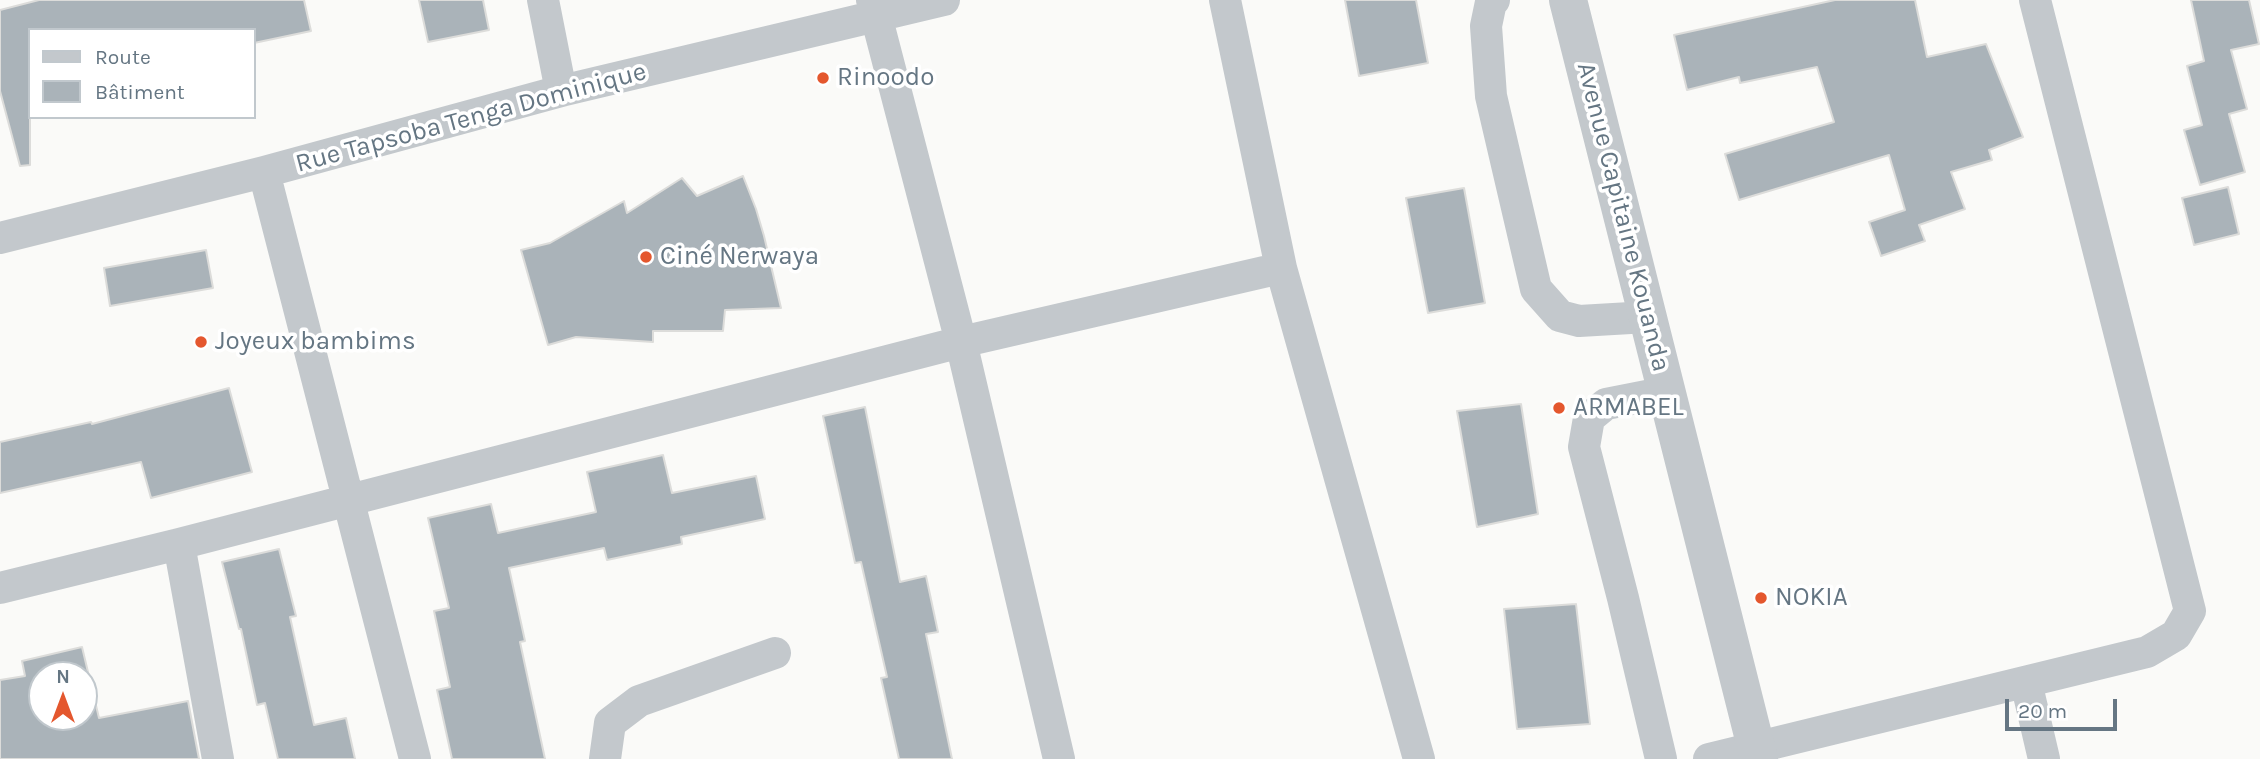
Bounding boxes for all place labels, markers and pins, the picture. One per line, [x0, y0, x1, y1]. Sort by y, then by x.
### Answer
place label: Rinoodo [837, 62, 934, 94]
marker: Rinoodo [815, 70, 831, 86]
place label: Ciné Nerwaya [660, 241, 819, 273]
marker: Ciné Nerwaya [638, 249, 654, 265]
place label: Joyeux bambims [215, 326, 416, 358]
marker: Joyeux bambims [193, 334, 209, 350]
place label: ARMABEL [1573, 392, 1684, 424]
marker: ARMABEL [1551, 400, 1567, 416]
place label: NOKIA [1775, 582, 1848, 614]
marker: NOKIA [1753, 590, 1769, 606]

